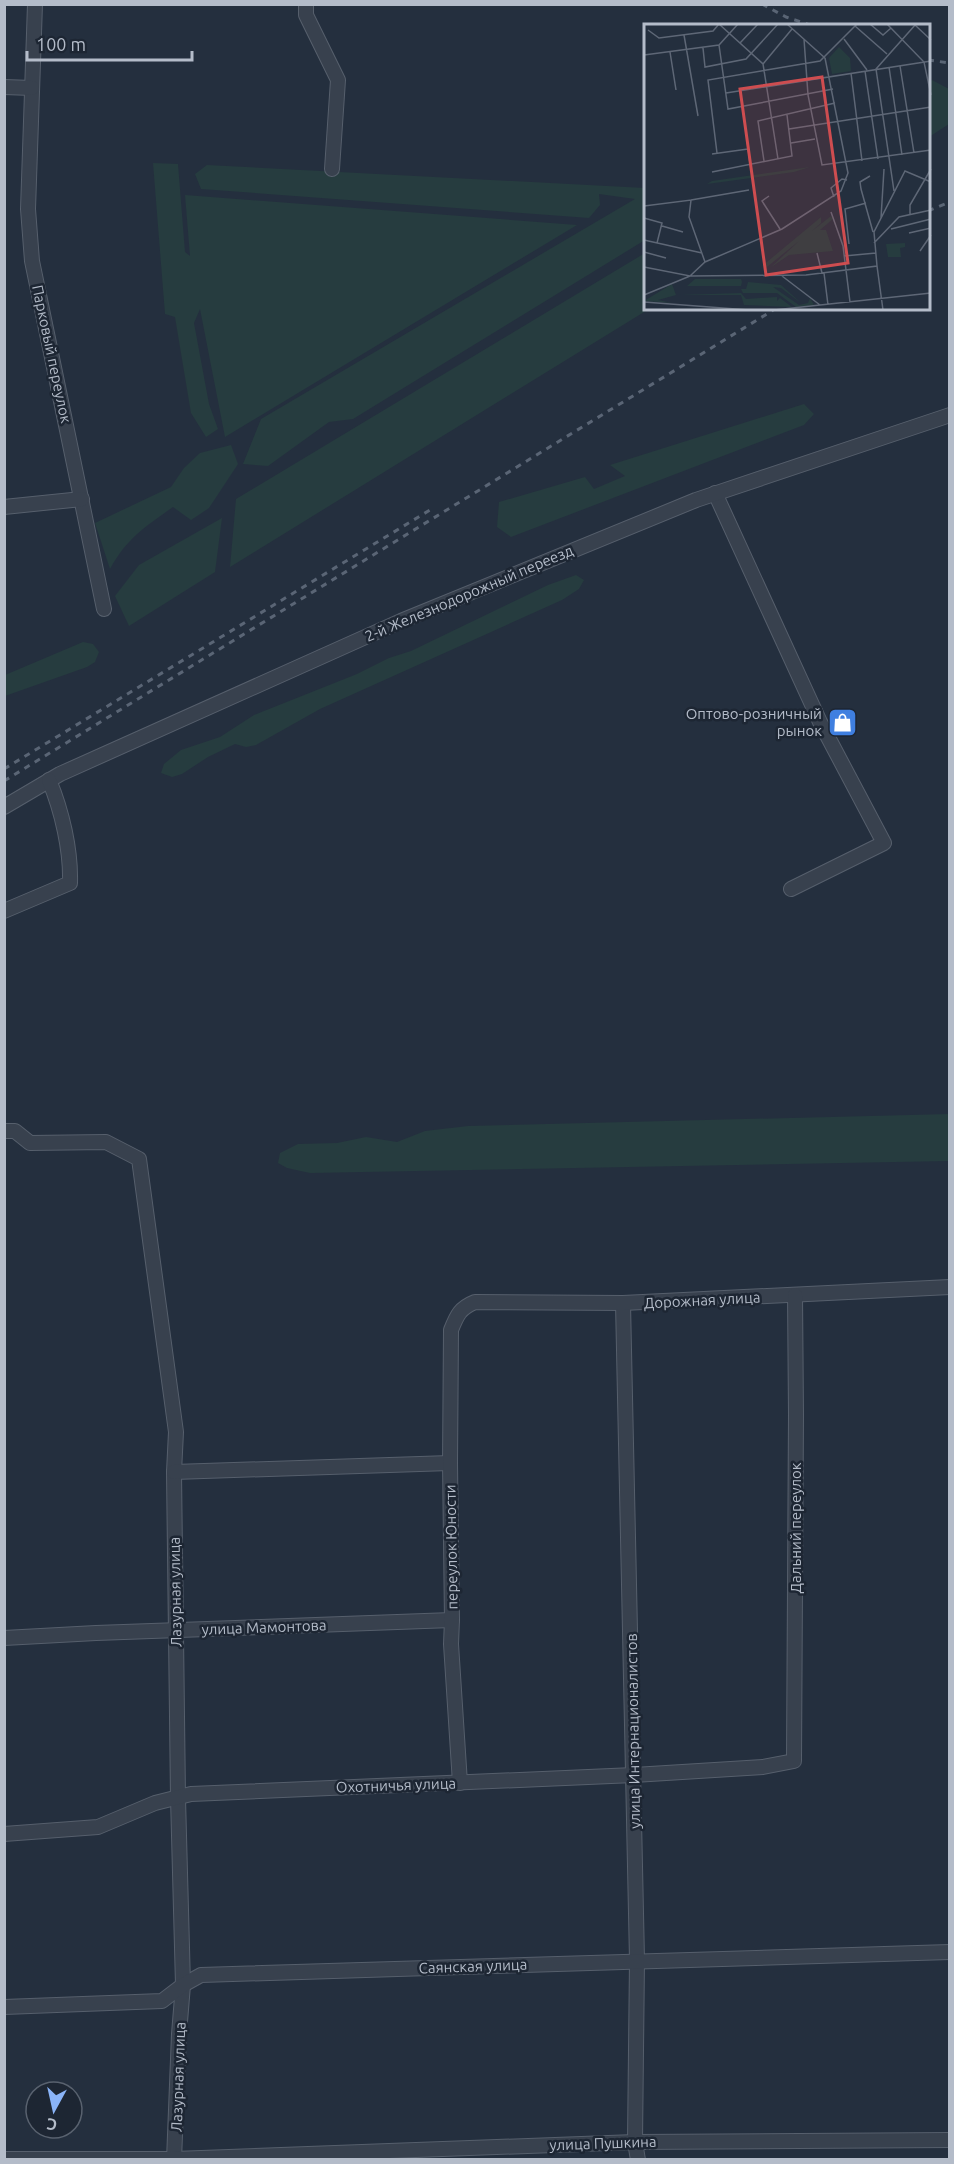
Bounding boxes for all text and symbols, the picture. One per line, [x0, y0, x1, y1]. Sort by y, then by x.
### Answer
scale bar [27, 24, 192, 62]
inset map [644, 24, 930, 310]
text: 100 m [36, 34, 86, 54]
street label: Парковый переулок [29, 283, 75, 425]
street label: 2-й Железнодорожный переезд [362, 541, 576, 645]
place label: Оптово-розничный рынок [686, 705, 822, 739]
shop icon: Оптово-розничный рынок [827, 706, 859, 738]
street label: Дорожная улица [643, 1288, 761, 1312]
street label: Дальний переулок [787, 1462, 804, 1593]
street label: переулок Юности [441, 1484, 461, 1610]
street label: Лазурная улица [166, 1537, 184, 1647]
street label: улица Мамонтова [201, 1616, 327, 1638]
street label: улица Интернационалистов [623, 1633, 643, 1829]
street label: Охотничья улица [336, 1774, 456, 1796]
street label: Саянская улица [418, 1956, 528, 1976]
street label: Лазурная улица [168, 2022, 188, 2132]
north arrow [24, 2080, 84, 2140]
text: С [46, 2115, 58, 2134]
street label: улица Пушкина [549, 2133, 657, 2153]

